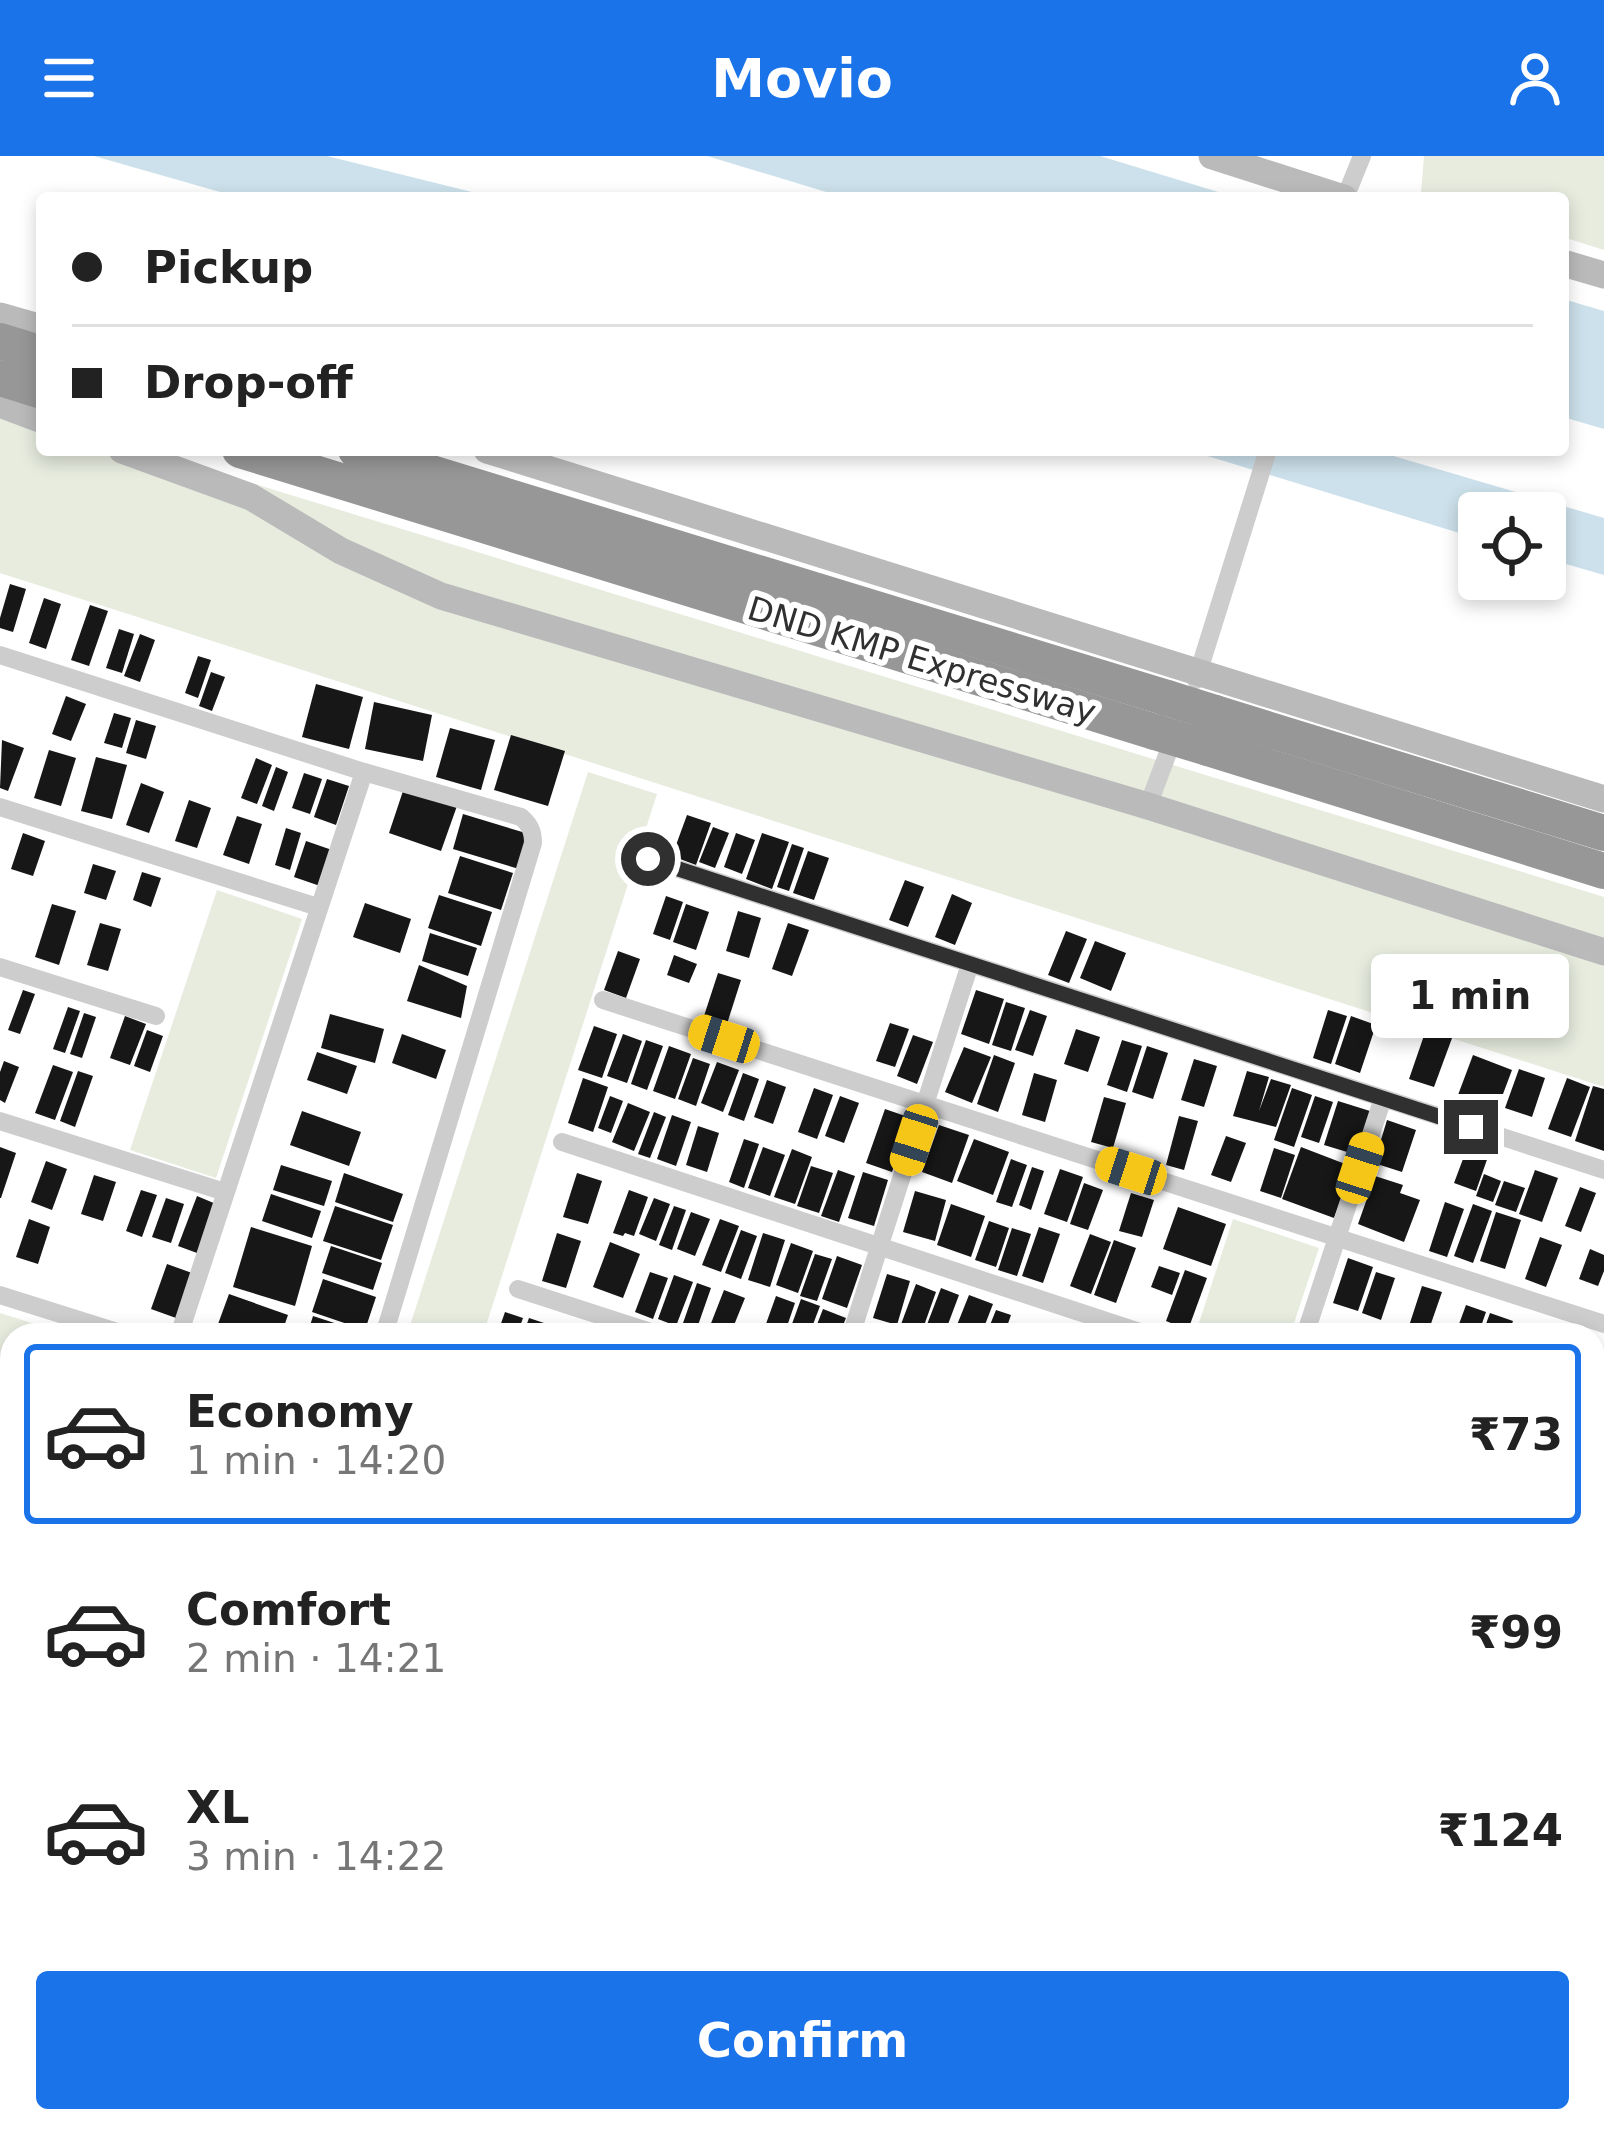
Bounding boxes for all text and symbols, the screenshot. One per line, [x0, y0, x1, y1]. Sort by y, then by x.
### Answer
icon: menu [36, 45, 102, 111]
icon: person [1502, 45, 1568, 111]
text: Movio [711, 47, 893, 110]
text: Pickup [144, 241, 313, 294]
text: Drop-off [144, 356, 353, 409]
map controls [1458, 492, 1566, 600]
button: locate [1458, 492, 1566, 600]
street label: DND KMP Expressway [743, 588, 1101, 732]
route start [621, 832, 675, 886]
callout: 1 min [1372, 953, 1570, 1037]
text: 1 min [1409, 973, 1531, 1018]
car [684, 1011, 764, 1067]
car [886, 1100, 942, 1180]
route end [1444, 1100, 1498, 1154]
car [1332, 1128, 1388, 1208]
car [1091, 1143, 1171, 1199]
icon: car [42, 1380, 150, 1488]
text: Economy [186, 1385, 414, 1438]
text: ₹73 [1469, 1408, 1563, 1461]
text: 1 min · 14:20 [186, 1438, 446, 1483]
icon: car [42, 1578, 150, 1686]
text: Comfort [186, 1583, 391, 1636]
text: ₹99 [1469, 1606, 1563, 1659]
text: 2 min · 14:21 [186, 1636, 446, 1681]
icon: car [42, 1776, 150, 1884]
text: XL [186, 1781, 249, 1834]
text: ₹124 [1438, 1804, 1563, 1857]
text: 3 min · 14:22 [186, 1834, 446, 1879]
button: Confirm [36, 1971, 1569, 2109]

